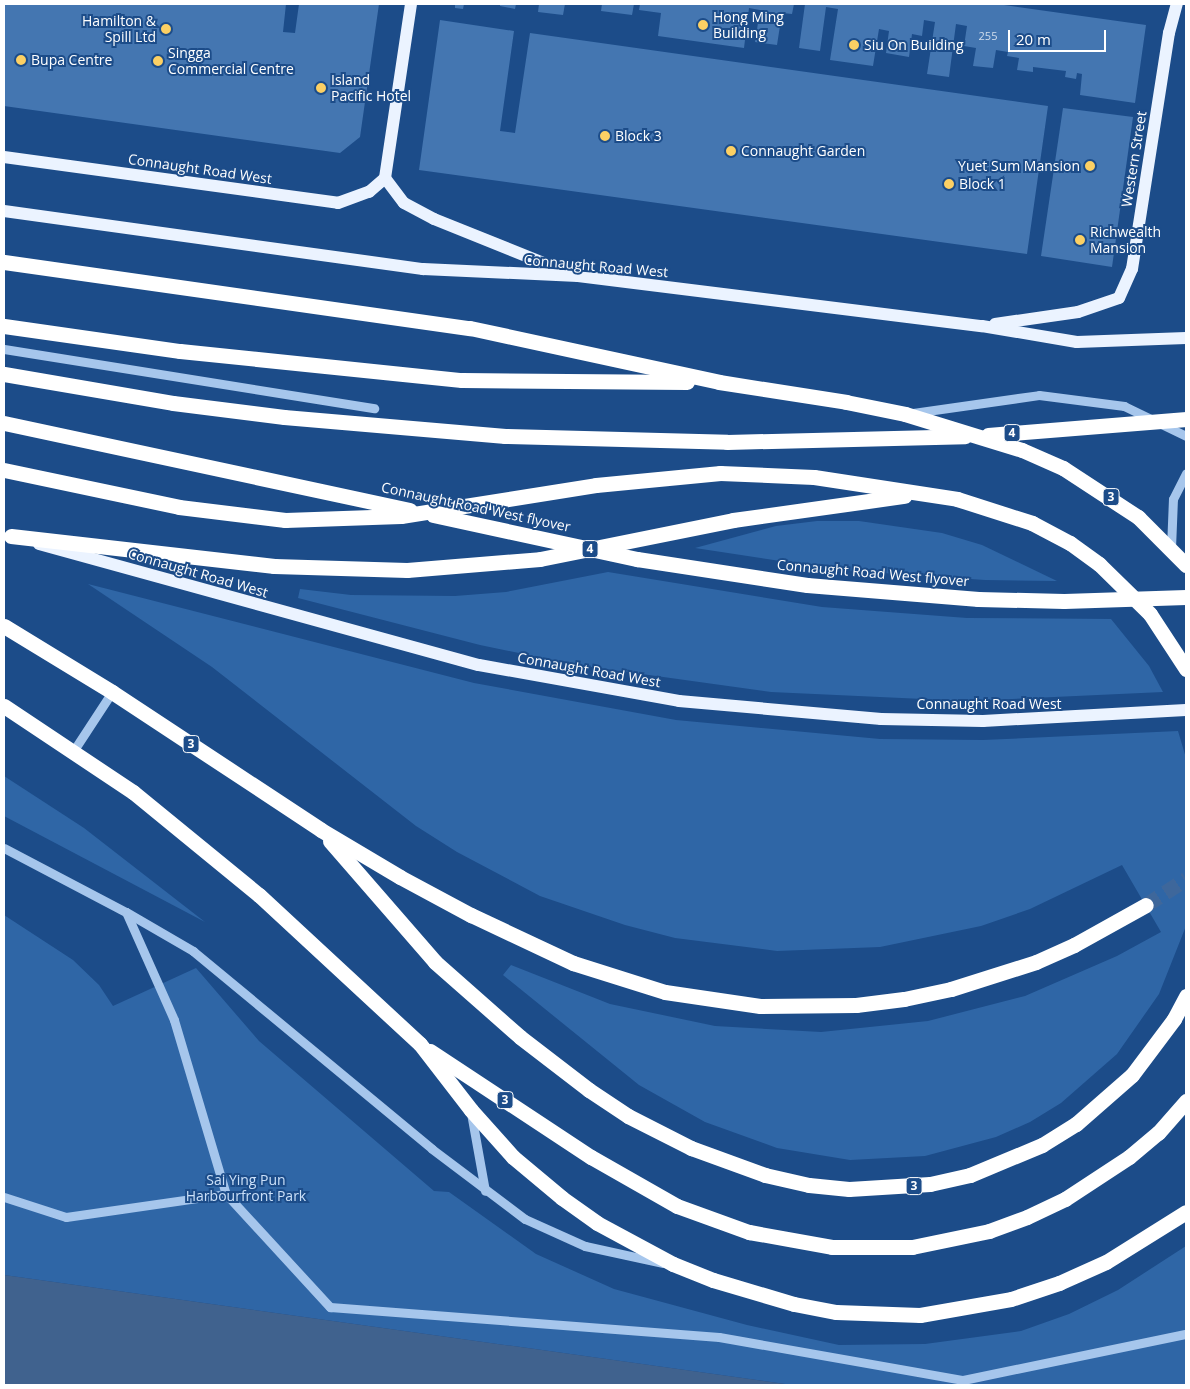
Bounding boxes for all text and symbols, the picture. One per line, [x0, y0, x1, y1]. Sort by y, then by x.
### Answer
place label: Hong Ming Building [713, 9, 784, 41]
place label: Hamilton & Spill Ltd [82, 13, 156, 46]
marker: Hong Ming Building [697, 19, 709, 31]
scale bar [1010, 20, 1108, 52]
marker: Hamilton & Spill Ltd [160, 23, 172, 35]
house number: 255 [979, 29, 997, 43]
text: 20 m [1016, 29, 1051, 49]
place label: Siu On Building [864, 37, 964, 53]
marker: Siu On Building [848, 39, 860, 51]
place label: Singga Commercial Centre [168, 45, 294, 78]
place label: Bupa Centre [31, 52, 112, 68]
marker: Bupa Centre [15, 54, 27, 66]
marker: Singga Commercial Centre [152, 55, 164, 67]
place label: Island Pacific Hotel [331, 72, 411, 104]
marker: Island Pacific Hotel [315, 82, 327, 94]
street label: Western Street [1118, 110, 1150, 208]
place label: Block 3 [615, 128, 662, 144]
marker: Block 3 [599, 130, 611, 142]
place label: Connaught Garden [741, 143, 865, 159]
marker: Connaught Garden [725, 145, 737, 157]
street label: Connaught Road West [127, 151, 273, 187]
place label: Yuet Sum Mansion [958, 158, 1080, 174]
marker: Yuet Sum Mansion [1084, 160, 1096, 172]
place label: Block 1 [959, 176, 1006, 192]
marker: Block 1 [943, 178, 955, 190]
place label: Richwealth Mansion [1090, 224, 1161, 256]
marker: Richwealth Mansion [1074, 234, 1086, 246]
street label: Connaught Road West [523, 251, 669, 281]
road number: 4 [1003, 423, 1021, 442]
street label: Connaught Road West flyover [380, 479, 572, 535]
road number: 3 [1102, 488, 1120, 507]
road number: 4 [581, 540, 599, 558]
street label: Connaught Road West [126, 545, 270, 601]
street label: Connaught Road West flyover [776, 556, 970, 590]
street label: Connaught Road West [516, 649, 662, 691]
street label: Connaught Road West [916, 696, 1062, 712]
road number: 3 [182, 734, 200, 754]
road number: 3 [496, 1090, 514, 1110]
park label: Sai Ying Pun Harbourfront Park [186, 1172, 306, 1204]
road number: 3 [905, 1176, 923, 1196]

